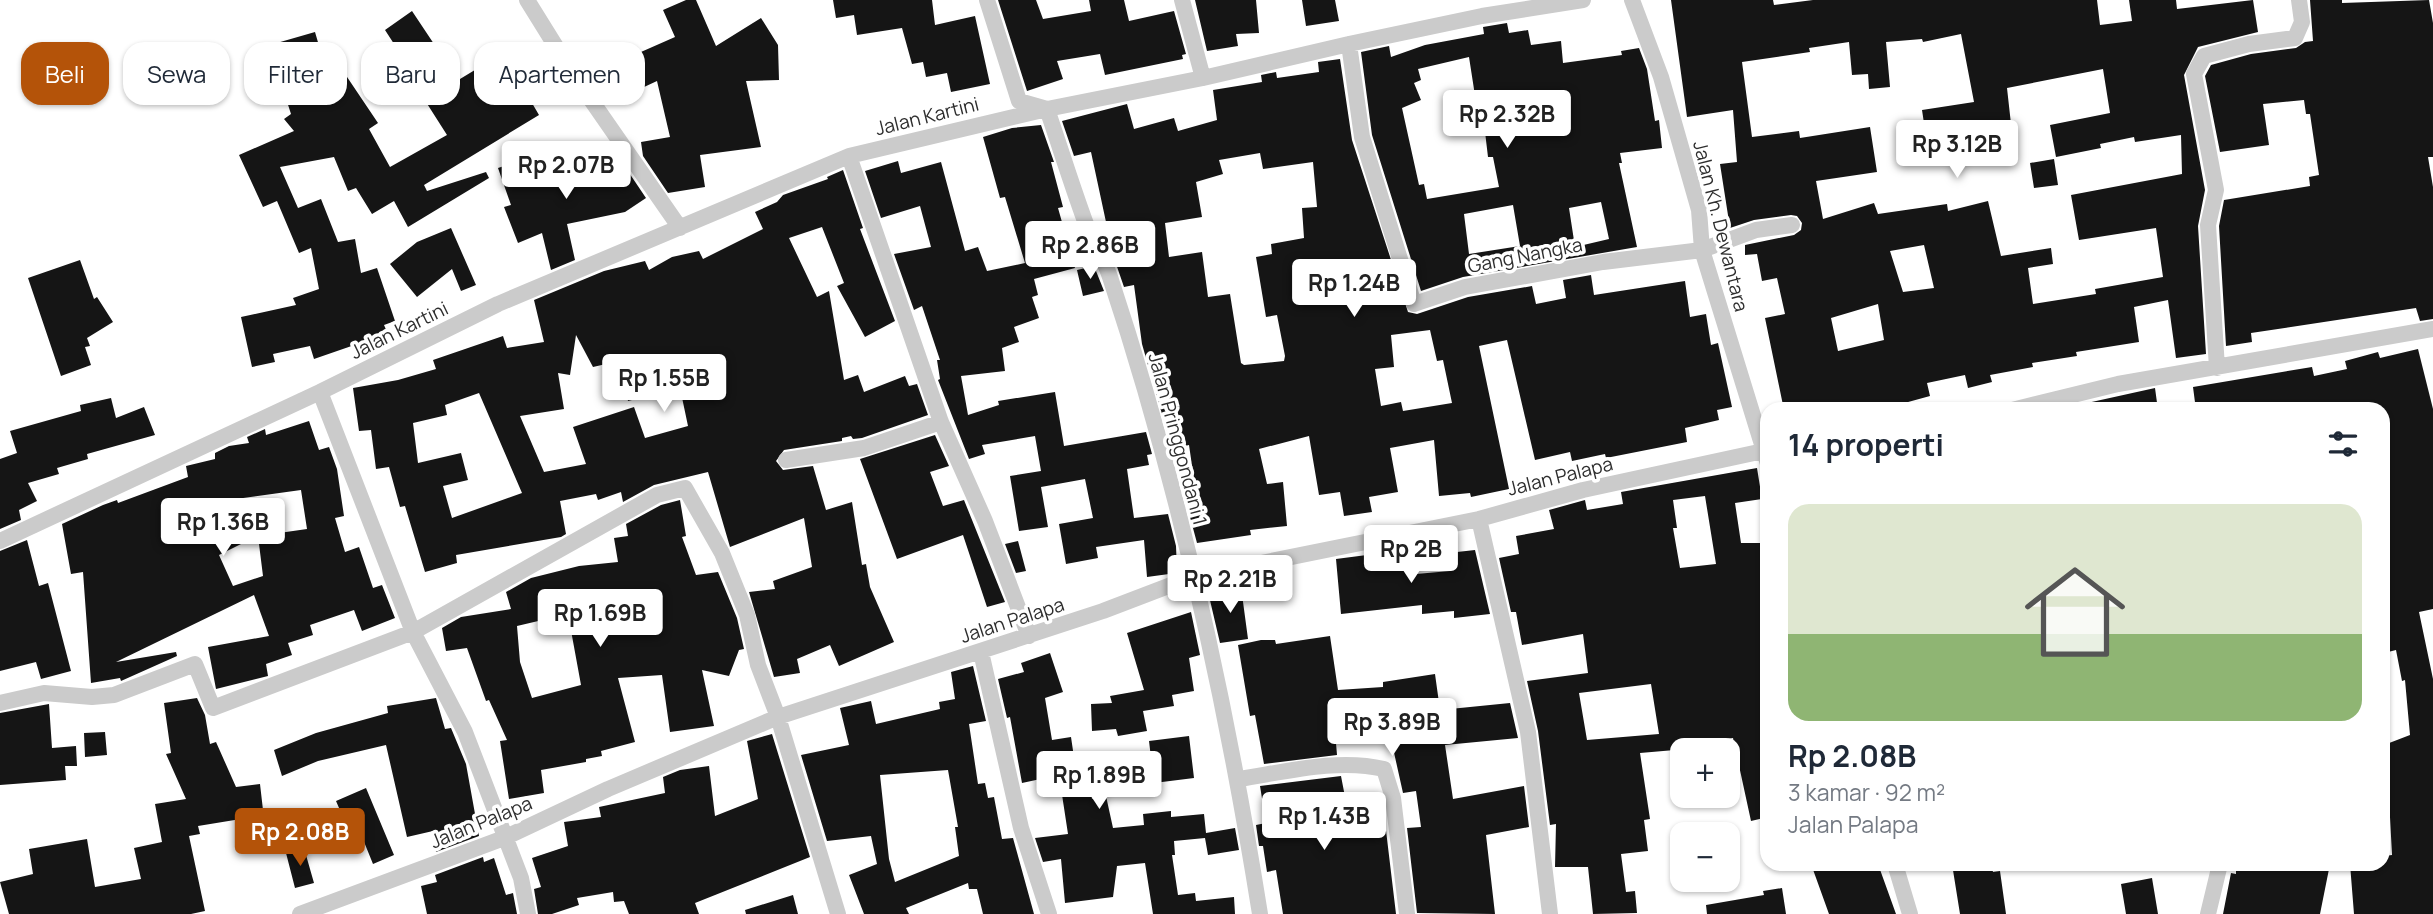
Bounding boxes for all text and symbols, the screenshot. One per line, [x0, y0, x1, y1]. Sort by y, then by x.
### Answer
chip: Beli [21, 42, 109, 105]
chip: Sewa [123, 42, 230, 105]
chip: Filter [244, 42, 347, 105]
chip: Baru [361, 42, 460, 105]
chip: Apartemen [474, 42, 645, 105]
pin: Rp 2.32B [1435, 90, 1579, 150]
street label: Jalan Kartini [872, 91, 982, 141]
text: Rp 2.32B [1459, 97, 1555, 129]
pin: Rp 3.12B [1885, 120, 2029, 180]
text: Rp 3.12B [1912, 127, 2002, 159]
street label: Jalan Kh. Dewantara [1687, 138, 1755, 314]
pin: Rp 2.07B [494, 142, 638, 201]
text: Rp 2.07B [518, 148, 614, 180]
pin: Rp 2.86B [1018, 222, 1162, 281]
text: Rp 2.86B [1041, 228, 1139, 260]
street label: Gang Nangka [1465, 231, 1585, 279]
pin: Rp 1.24B [1282, 260, 1426, 319]
text: Rp 1.24B [1308, 266, 1400, 298]
street label: Jalan Kartini [346, 295, 452, 365]
street label: Jalan Pringgondani 1 [1143, 350, 1213, 528]
pin: Rp 1.55B [592, 354, 736, 414]
text: Rp 1.55B [618, 361, 710, 393]
text: 14 properti [1788, 424, 1944, 465]
icon: filters [2324, 425, 2362, 463]
street label: Jalan Palapa [1505, 450, 1615, 502]
pin: Rp 1.36B [151, 498, 295, 558]
text: Rp 1.36B [177, 505, 269, 537]
pin: Rp 2B [1362, 526, 1460, 585]
text: Rp 2B [1380, 532, 1442, 564]
icon: home [2012, 549, 2138, 675]
pin: Rp 2.21B [1158, 556, 1302, 615]
text: Rp 2.21B [1184, 562, 1276, 594]
pin: Rp 1.69B [528, 590, 672, 649]
street label: Jalan Palapa [957, 591, 1067, 649]
text: Rp 1.69B [554, 596, 646, 628]
pin: Rp 3.89B [1320, 698, 1464, 758]
text: Rp 3.89B [1343, 705, 1441, 737]
text: Rp 2.08B [1788, 735, 1916, 776]
map controls [1670, 738, 1740, 892]
button: + [1670, 738, 1740, 808]
pin: Rp 1.89B [1027, 752, 1171, 811]
text: Rp 1.89B [1053, 758, 1145, 790]
text: 3 kamar · 92 m² [1788, 776, 1945, 808]
street label: Jalan Palapa [426, 790, 536, 854]
pin: Rp 1.43B [1252, 792, 1396, 852]
text: Rp 1.43B [1278, 799, 1370, 831]
pin: Rp 2.08B [228, 808, 372, 868]
text: Jalan Palapa [1788, 808, 1919, 840]
text: Rp 2.08B [251, 815, 349, 847]
button: − [1670, 822, 1740, 892]

